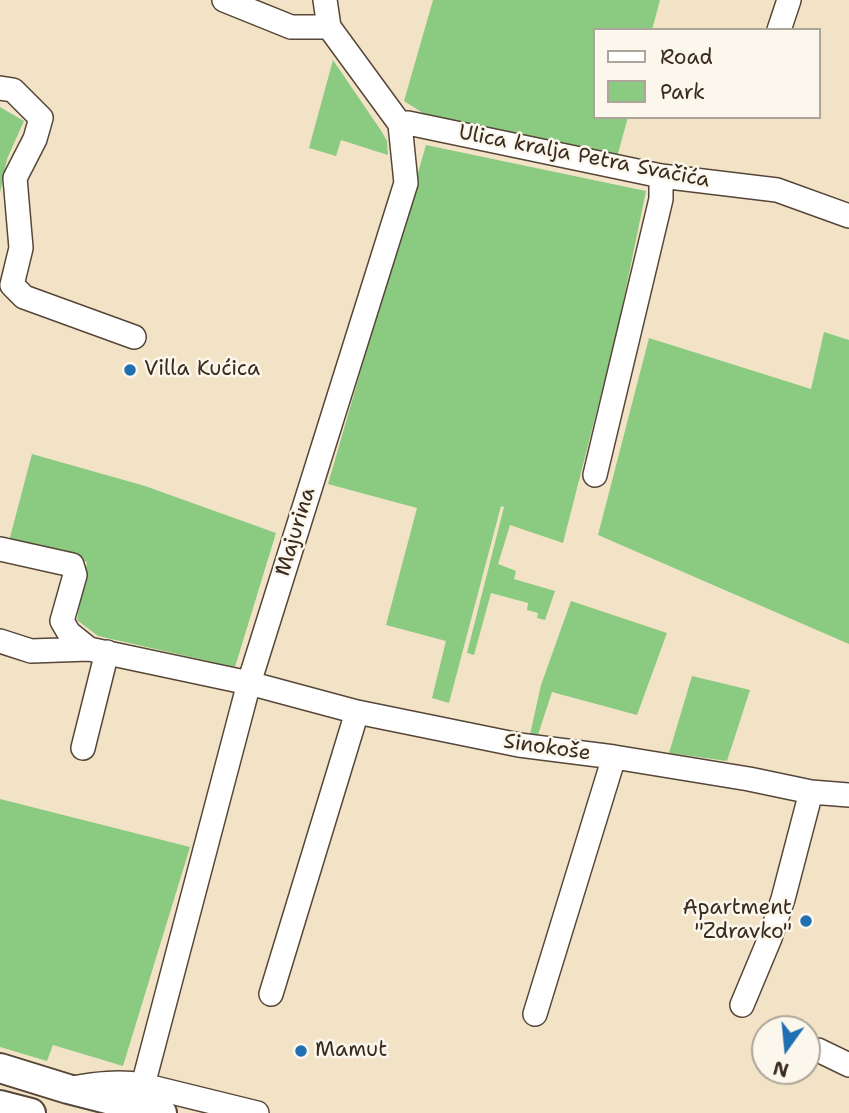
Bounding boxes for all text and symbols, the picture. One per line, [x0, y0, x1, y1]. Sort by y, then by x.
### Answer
legend [594, 28, 821, 119]
text: Road [660, 43, 713, 71]
text: Park [660, 78, 705, 106]
street label: Ulica kralja Petra Svačića [456, 120, 712, 194]
place label: Villa Kućica [144, 357, 260, 383]
marker: Villa Kućica [122, 362, 138, 378]
street label: Majurina [271, 485, 321, 579]
street label: Sinokoše [502, 729, 592, 767]
place label: Apartment "Zdravko" [682, 896, 792, 946]
marker: Apartment "Zdravko" [798, 913, 814, 929]
north arrow [751, 1015, 821, 1085]
place label: Mamut [315, 1038, 387, 1064]
marker: Mamut [293, 1043, 309, 1059]
text: N [770, 1055, 791, 1083]

